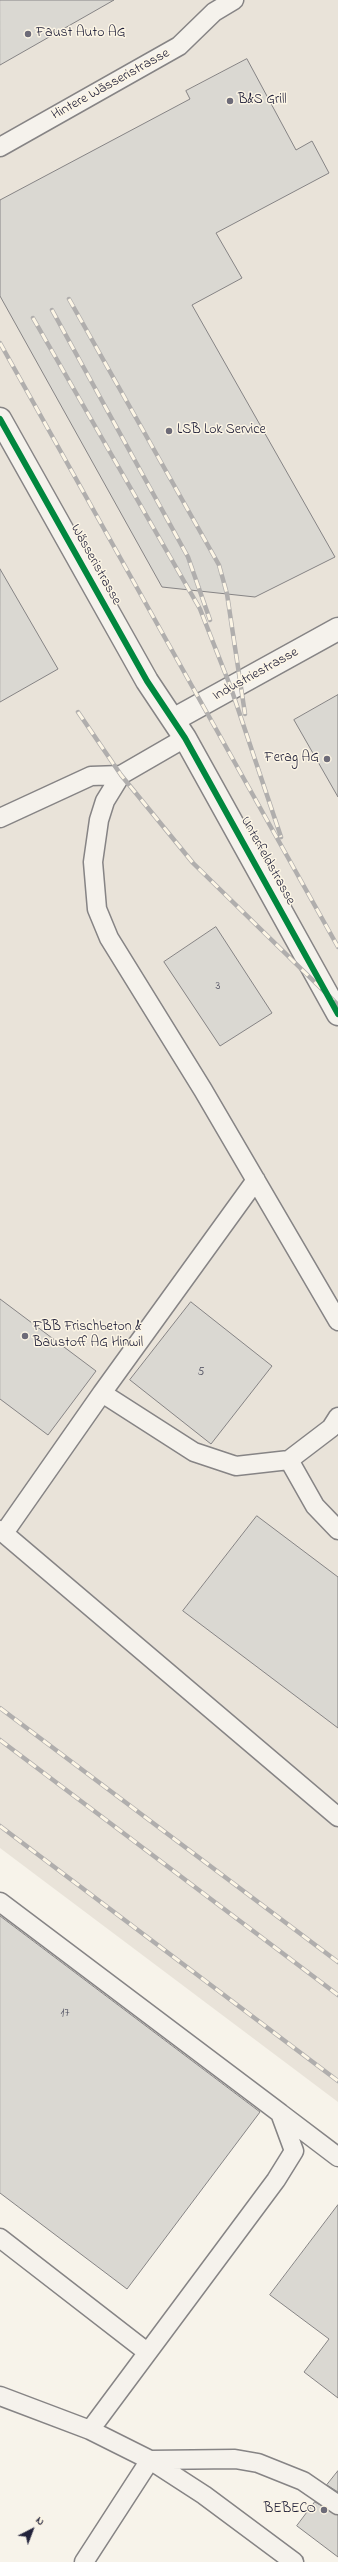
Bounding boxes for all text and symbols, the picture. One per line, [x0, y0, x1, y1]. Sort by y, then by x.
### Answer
place label: Faust Auto AG [36, 26, 125, 42]
marker: Faust Auto AG [23, 29, 33, 39]
street label: Hintere Wässeristrasse [49, 46, 173, 124]
place label: B&S Grill [238, 93, 287, 109]
marker: B&S Grill [225, 96, 235, 106]
place label: LSB Lok Service [177, 423, 266, 439]
marker: LSB Lok Service [164, 426, 174, 436]
street label: Wässeristrasse [66, 522, 124, 608]
street label: Industriestrasse [210, 645, 302, 705]
place label: Ferag AG [265, 751, 319, 767]
marker: Ferag AG [322, 754, 332, 764]
street label: Unterfeldstrasse [236, 814, 298, 908]
house number: 3 [216, 980, 220, 994]
place label: FBB Frischbeton & Baustoff AG Hinwil [33, 1320, 143, 1352]
marker: FBB Frischbeton & Baustoff AG Hinwil [20, 1331, 30, 1341]
house number: 5 [198, 1366, 204, 1380]
house number: 17 [61, 2007, 69, 2021]
place label: BEBECO [264, 2502, 316, 2518]
marker: BEBECO [319, 2505, 329, 2515]
north arrow [12, 2510, 52, 2550]
text: N [32, 2513, 48, 2530]

